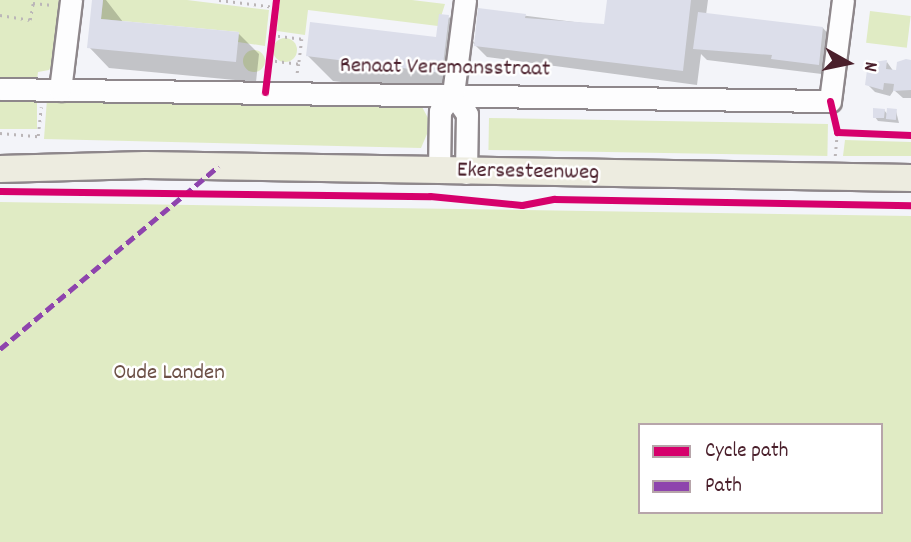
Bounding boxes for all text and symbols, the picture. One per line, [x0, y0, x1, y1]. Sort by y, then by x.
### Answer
north arrow [813, 28, 883, 98]
street label: Renaat Veremansstraat [339, 53, 551, 85]
text: N [855, 60, 883, 73]
street label: Ekersesteenweg [457, 158, 599, 188]
park label: Oude Landen [113, 360, 225, 388]
legend [638, 423, 883, 514]
text: Cycle path [705, 437, 788, 467]
text: Path [705, 472, 742, 502]

